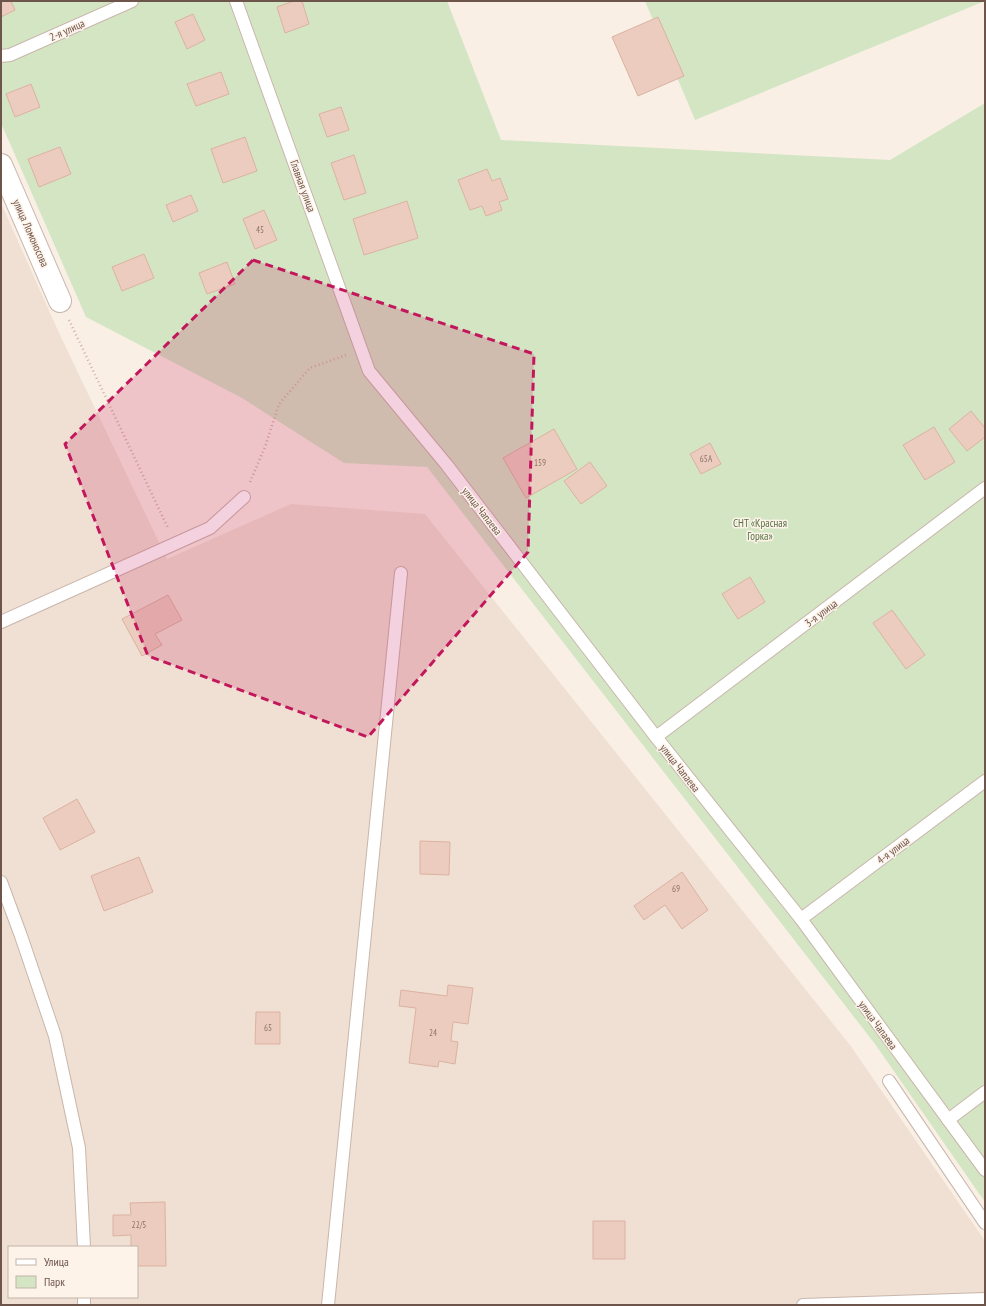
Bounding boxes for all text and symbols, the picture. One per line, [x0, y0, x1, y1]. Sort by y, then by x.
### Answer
street label: 2-я улица [47, 16, 87, 44]
street label: Главная улица [287, 158, 319, 214]
street label: улица Ломоносова [10, 197, 52, 269]
house number: 45 [256, 224, 264, 235]
house number: 65А [700, 453, 713, 464]
house number: 159 [534, 457, 546, 468]
street label: улица Чапаева [459, 484, 505, 538]
park label: СНТ «Красная Горка» [733, 516, 787, 543]
street label: 3-я улица [802, 596, 840, 630]
street label: улица Чапаева [657, 741, 703, 795]
street label: 4-я улица [874, 833, 912, 867]
house number: 69 [672, 883, 680, 894]
street label: улица Чапаева [856, 998, 900, 1052]
house number: 65 [264, 1022, 272, 1033]
house number: 24 [429, 1027, 437, 1038]
house number: 22/5 [132, 1219, 146, 1230]
legend [8, 1246, 138, 1298]
text: Улица [44, 1254, 69, 1269]
text: Парк [44, 1274, 65, 1289]

